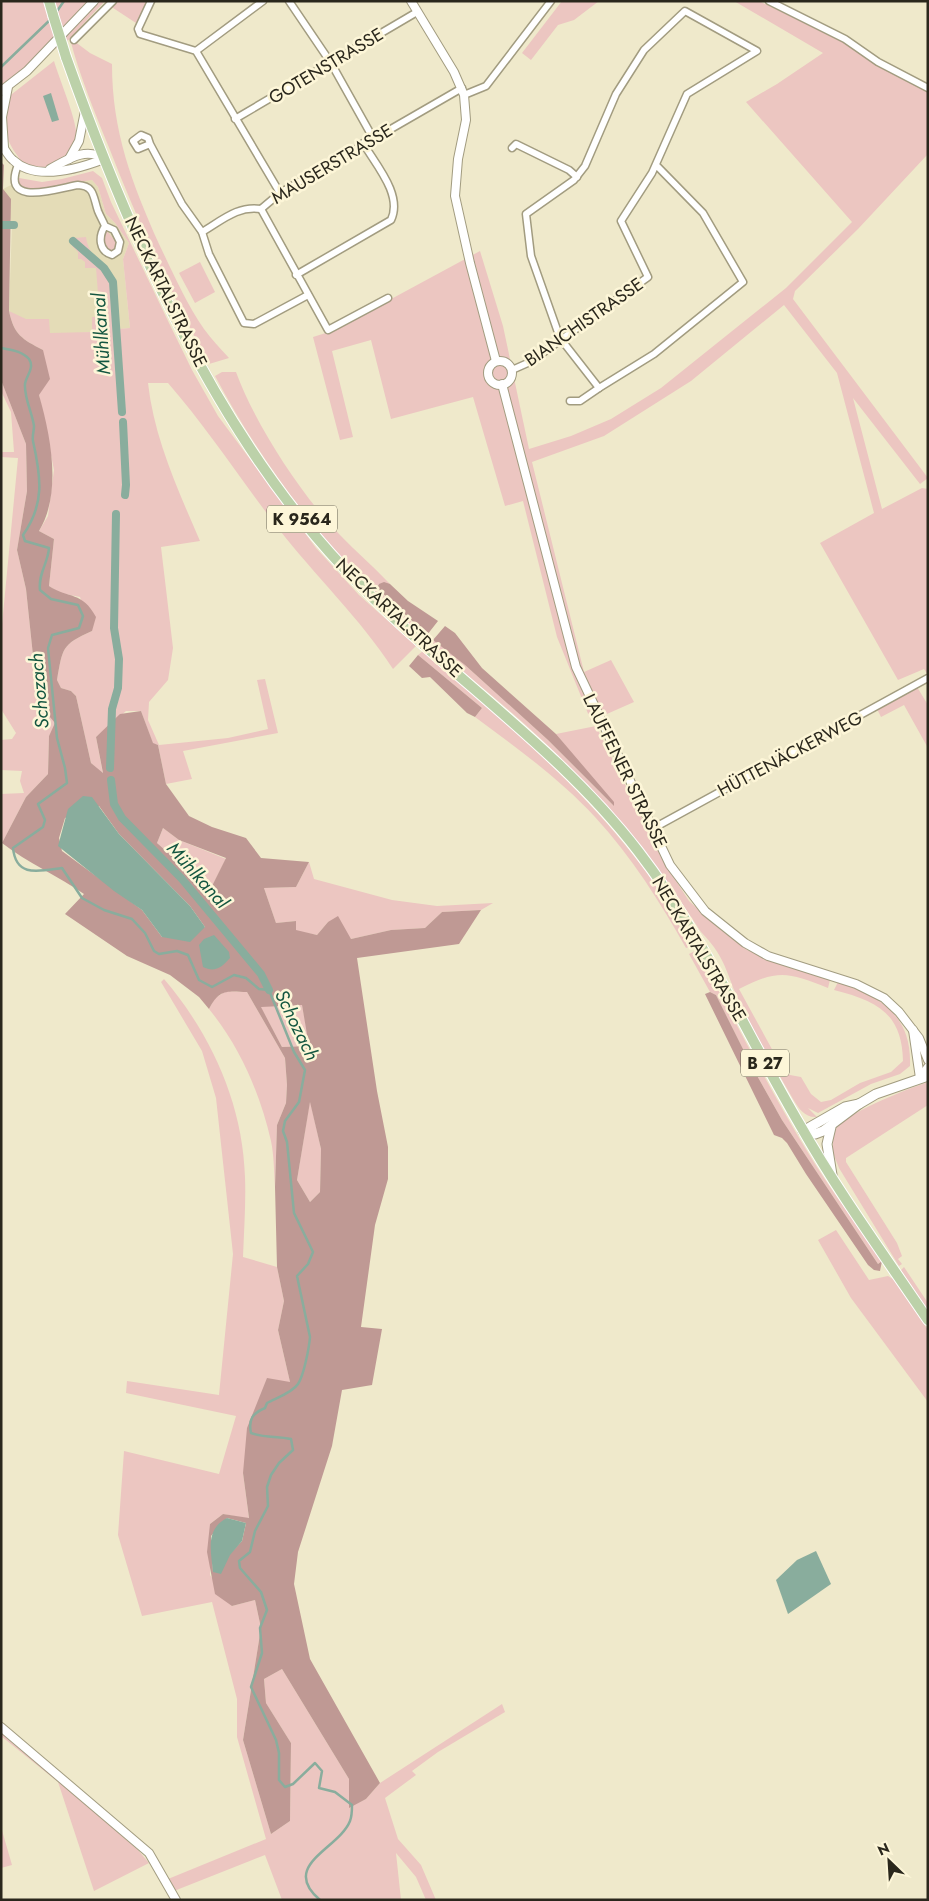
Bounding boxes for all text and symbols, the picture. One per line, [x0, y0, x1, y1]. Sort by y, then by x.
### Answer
street label: GOTENSTRASSE [264, 21, 388, 111]
street label: MAUSERSTRASSE [266, 117, 398, 211]
street label: NECKARTALSTRASSE [118, 212, 214, 372]
street label: BIANCHISTRASSE [519, 271, 649, 373]
water label: Mühlkanal [85, 292, 117, 376]
road number: K 9564 [267, 506, 337, 532]
street label: NECKARTALSTRASSE [330, 552, 468, 684]
water label: Schozach [22, 652, 56, 730]
street label: LAUFFENER STRASSE [576, 689, 674, 853]
street label: HÜTTENÄCKERWEG [713, 705, 867, 803]
water label: Mühlkanal [161, 836, 236, 915]
street label: NECKARTALSTRASSE [645, 872, 753, 1026]
water label: Schozach [268, 985, 326, 1065]
road number: B 27 [741, 1050, 789, 1076]
north arrow [864, 1836, 914, 1886]
text: N [874, 1838, 893, 1861]

